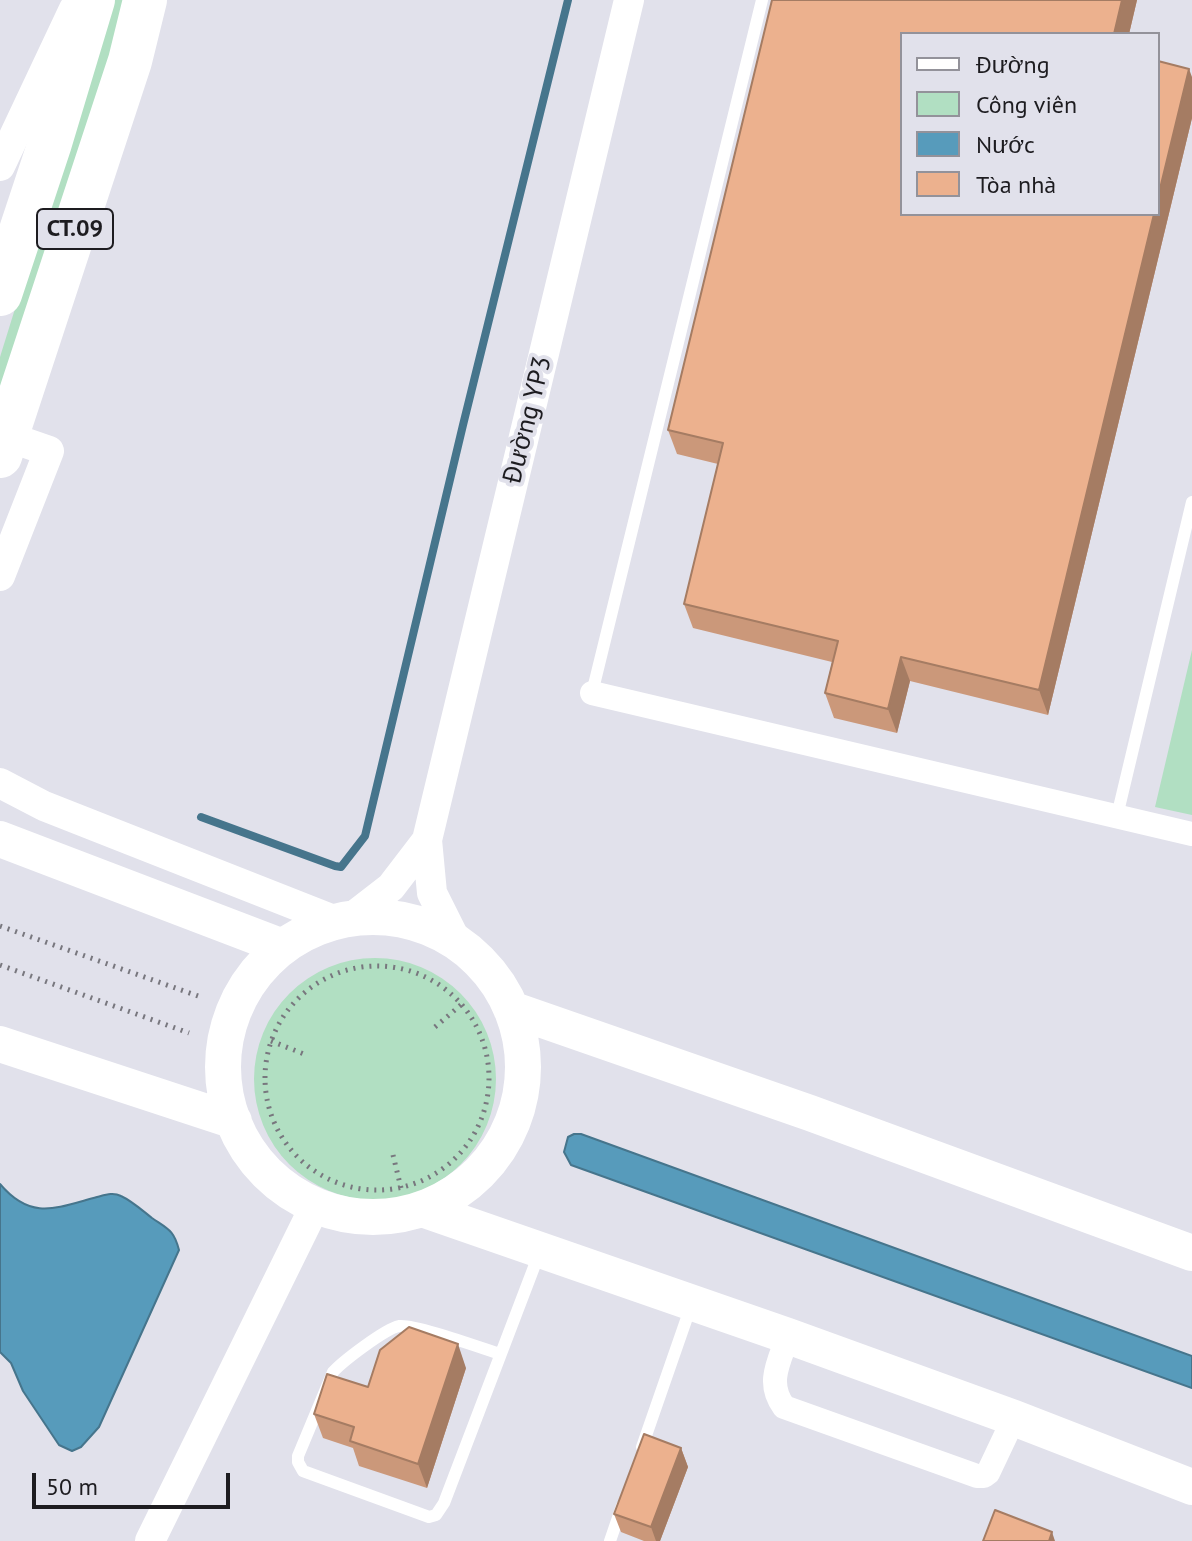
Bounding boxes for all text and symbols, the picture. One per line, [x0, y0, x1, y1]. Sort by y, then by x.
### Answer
legend [900, 32, 1160, 216]
text: Đường [976, 49, 1050, 80]
text: Công viên [976, 89, 1077, 120]
text: Nước [976, 129, 1035, 160]
text: Tòa nhà [976, 169, 1056, 200]
road number: CT.09 [37, 209, 113, 249]
street label: Đường YP3 [497, 353, 559, 487]
scale bar [36, 1457, 234, 1507]
text: 50 m [46, 1471, 98, 1502]

